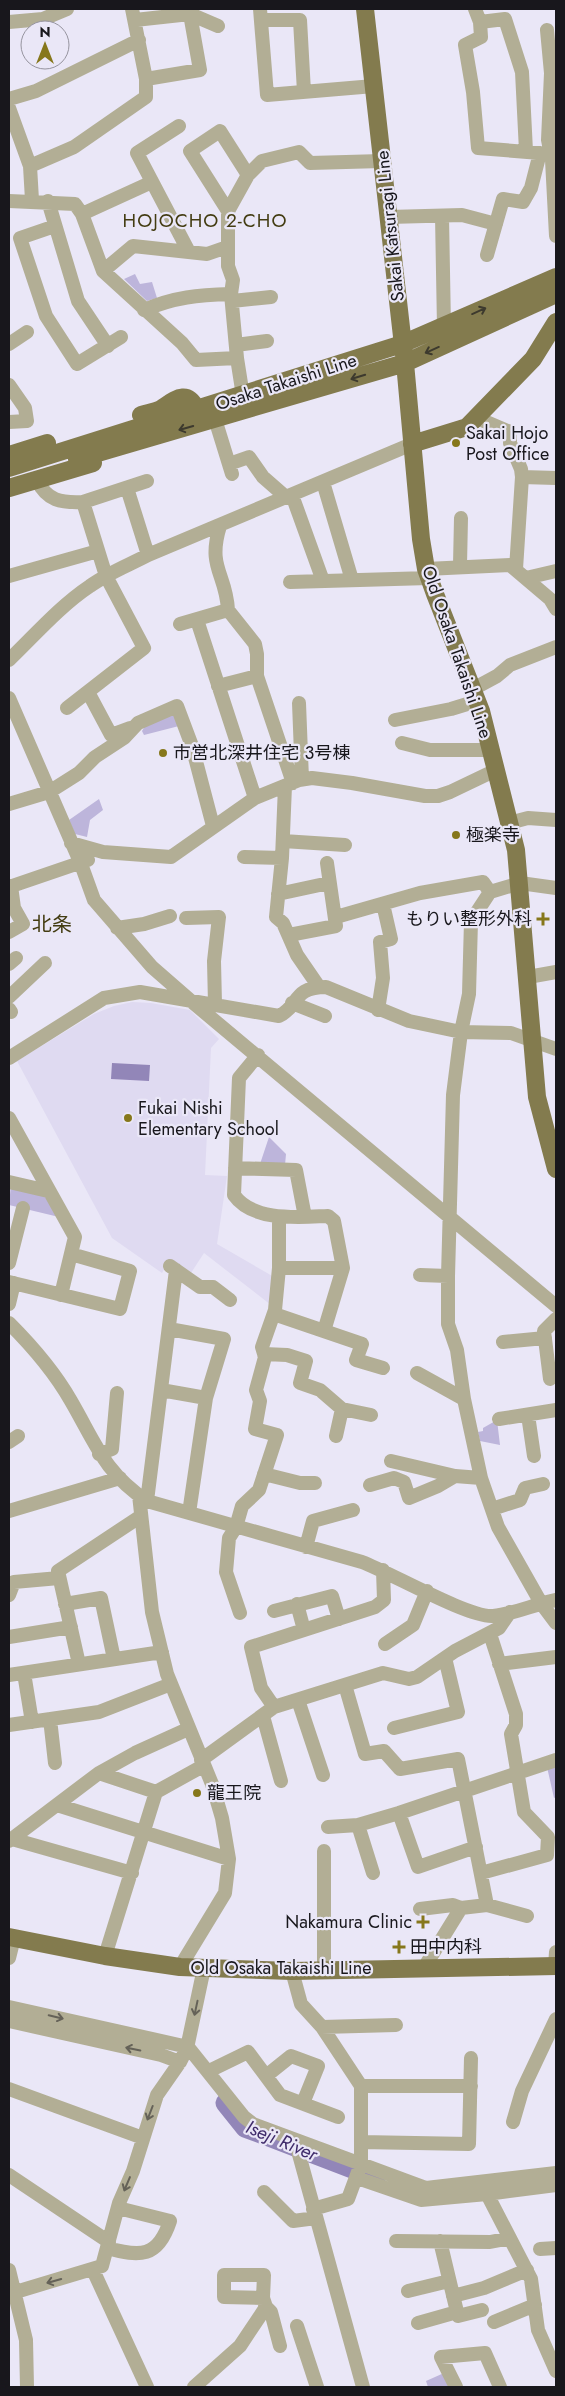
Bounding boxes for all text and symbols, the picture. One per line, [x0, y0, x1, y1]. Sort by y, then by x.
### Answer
north arrow [20, 20, 70, 70]
text: N [39, 22, 51, 42]
street label: Sakai Katsuragi Line [369, 149, 411, 303]
district label: HOJOCHO 2-CHO [123, 207, 287, 234]
one-way arrow [471, 306, 486, 316]
one-way arrow [425, 346, 440, 356]
street label: Osaka Takaishi Line [212, 347, 360, 417]
one-way arrow [351, 372, 367, 382]
place label: Sakai Hojo Post Office [466, 420, 549, 467]
one-way arrow [178, 423, 194, 433]
marker: Sakai Hojo Post Office [450, 437, 462, 449]
street label: Old Osaka Takaishi Line [415, 562, 499, 742]
place label: 市営北深井住宅 3号棟 [173, 740, 350, 766]
marker: 市営北深井住宅 3号棟 [157, 747, 169, 759]
place label: 極楽寺 [466, 822, 520, 848]
marker: 極楽寺 [450, 829, 462, 841]
place label: もりい整形外科 [406, 906, 532, 932]
district label: 北条 [32, 910, 72, 939]
marker: もりい整形外科 [536, 912, 550, 926]
place label: Fukai Nishi Elementary School [138, 1095, 279, 1142]
marker: Fukai Nishi Elementary School [122, 1112, 134, 1124]
place label: 龍王院 [207, 1780, 261, 1806]
marker: 龍王院 [191, 1787, 203, 1799]
place label: Nakamura Clinic [285, 1909, 412, 1935]
marker: Nakamura Clinic [416, 1915, 430, 1929]
place label: 田中内科 [410, 1934, 482, 1960]
marker: 田中内科 [392, 1940, 406, 1954]
street label: Old Osaka Takaishi Line [191, 1955, 371, 1981]
one-way arrow [191, 2000, 200, 2016]
one-way arrow [48, 2013, 64, 2023]
one-way arrow [126, 2044, 142, 2053]
one-way arrow [145, 2105, 154, 2121]
water label: Iseji River [242, 2113, 323, 2168]
one-way arrow [122, 2176, 132, 2191]
one-way arrow [47, 2276, 63, 2286]

